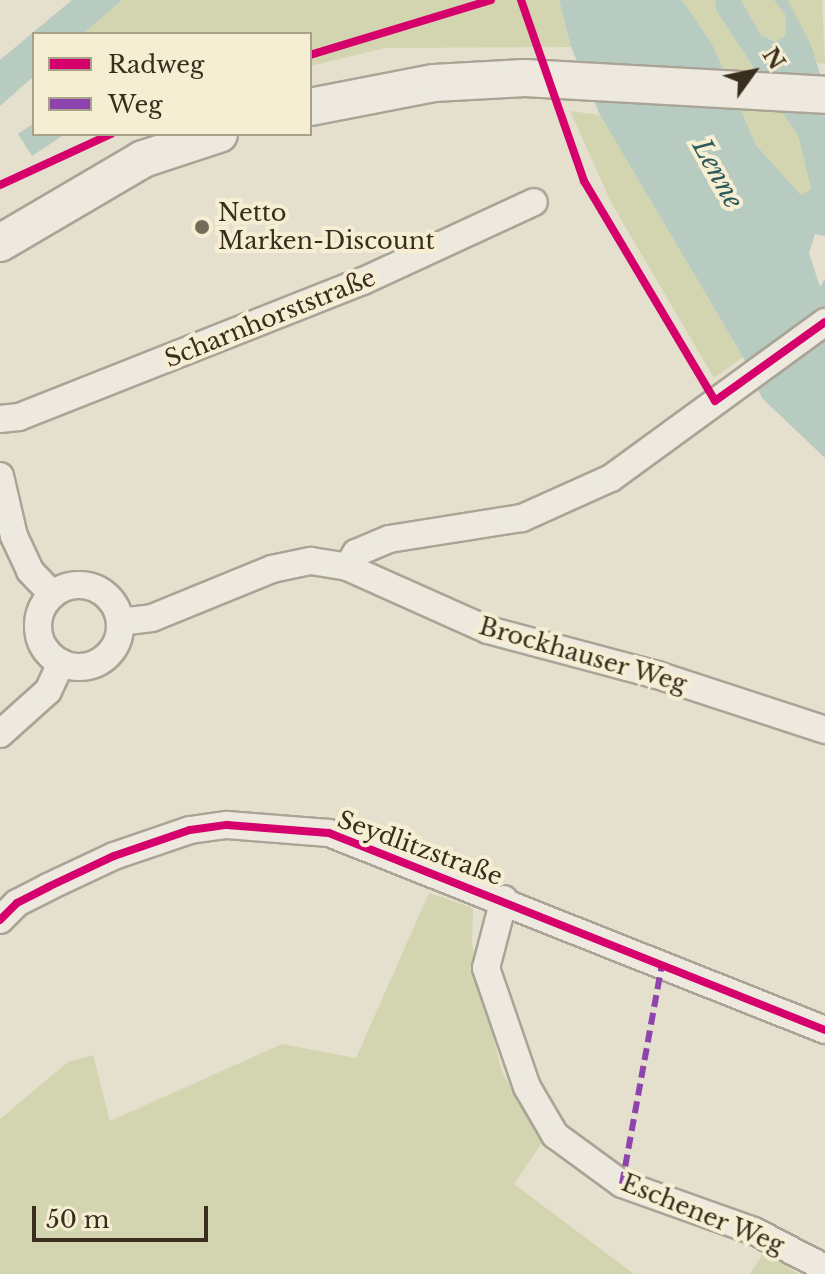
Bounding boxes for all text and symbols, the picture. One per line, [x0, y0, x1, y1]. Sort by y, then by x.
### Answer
legend [32, 32, 312, 136]
north arrow [713, 32, 793, 112]
text: N [757, 43, 791, 75]
text: Radweg [108, 50, 204, 79]
text: Weg [108, 90, 163, 119]
water label: Lenne [685, 134, 749, 214]
place label: Netto Marken-Discount [218, 199, 434, 255]
marker: Netto Marken-Discount [193, 218, 211, 236]
street label: Scharnhorststraße [160, 263, 380, 373]
street label: Brockhauser Weg [475, 611, 691, 699]
street label: Seydlitzstraße [334, 805, 506, 891]
street label: Eschener Weg [617, 1168, 789, 1260]
scale bar [36, 1190, 212, 1240]
text: 50 m [46, 1205, 109, 1234]

